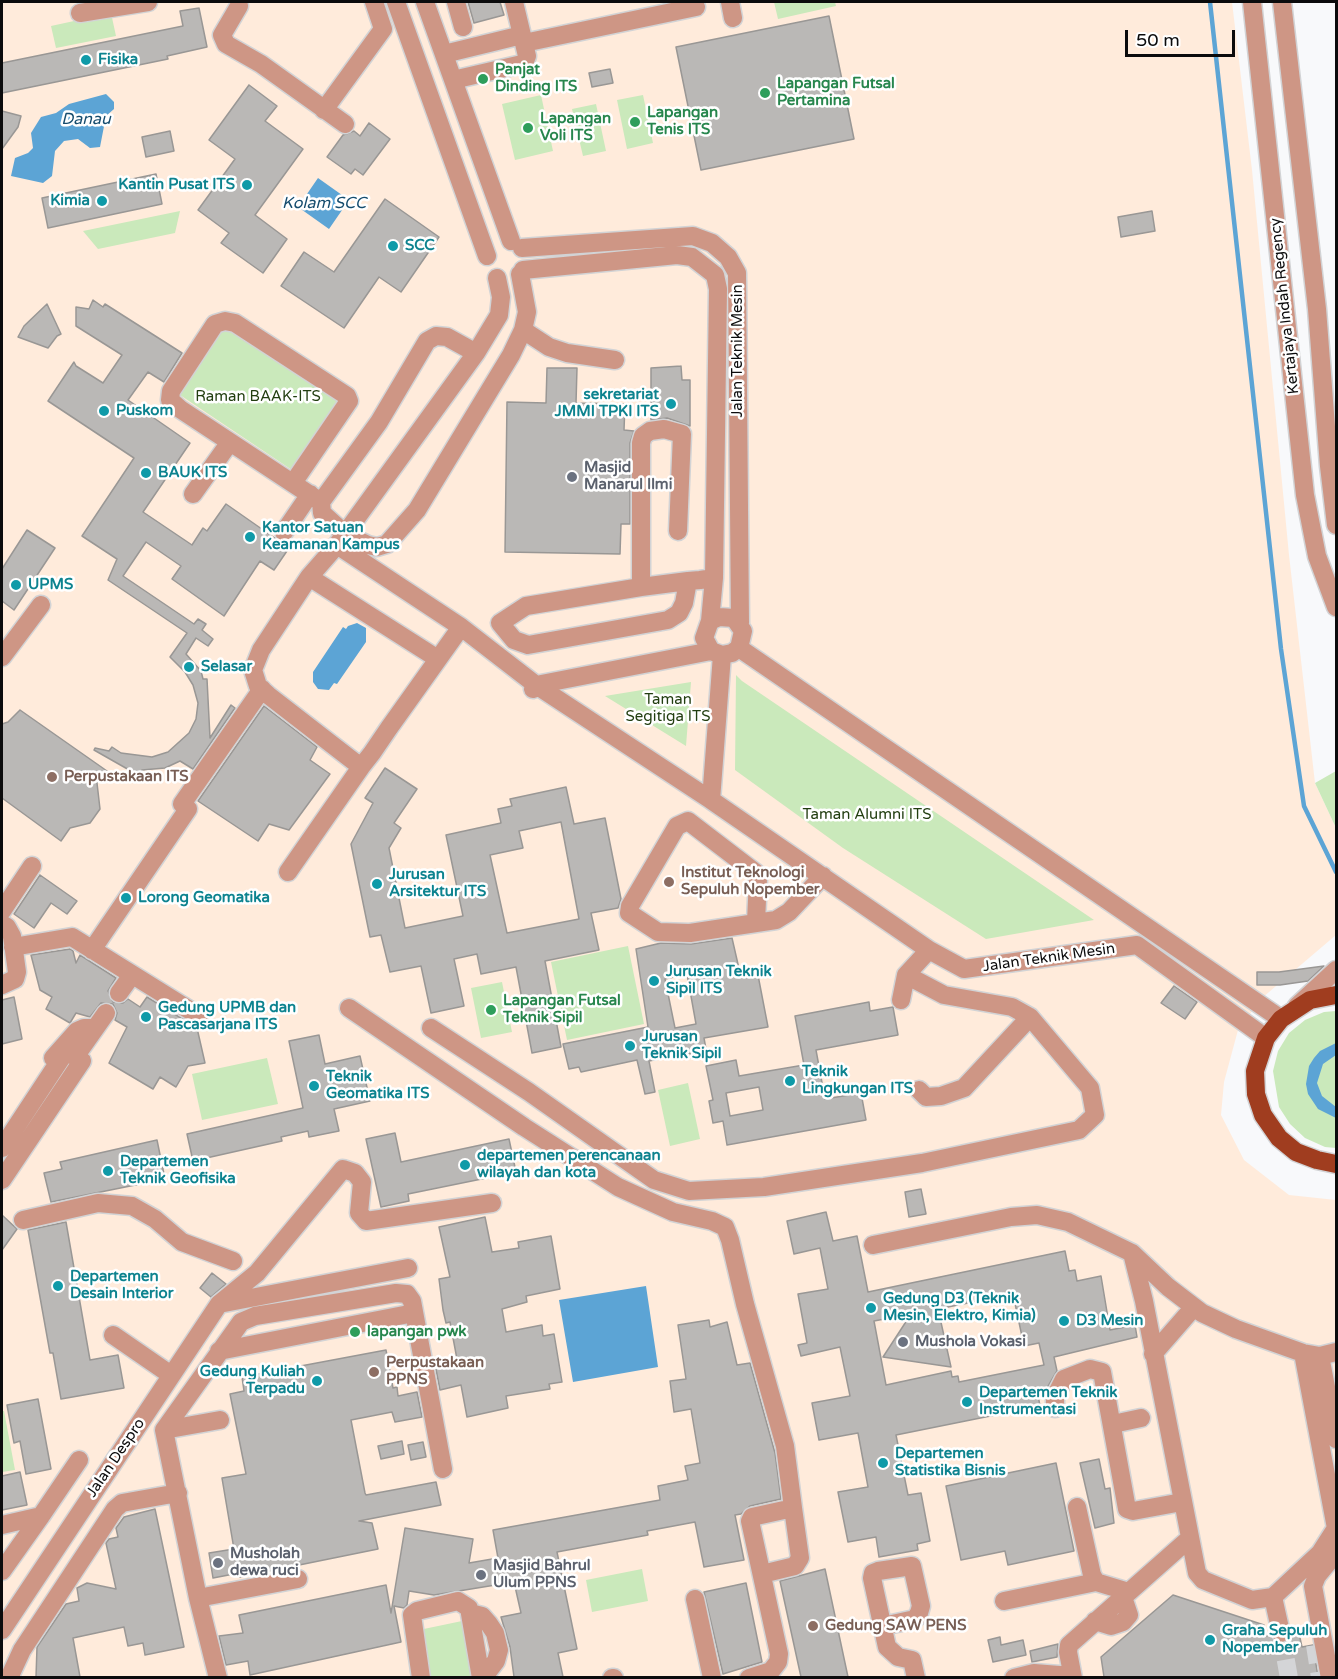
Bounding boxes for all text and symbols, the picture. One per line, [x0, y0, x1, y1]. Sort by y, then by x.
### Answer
scale bar [1128, 18, 1238, 56]
text: 50 m [1136, 29, 1180, 51]
place label: Fisika [98, 51, 138, 69]
marker: Fisika [79, 53, 93, 67]
place label: Panjat Dinding ITS [495, 61, 577, 96]
marker: Panjat Dinding ITS [476, 72, 490, 86]
place label: Lapangan Futsal Pertamina [777, 75, 895, 110]
marker: Lapangan Futsal Pertamina [758, 86, 772, 100]
place label: Lapangan Tenis ITS [647, 104, 718, 139]
water label: Danau [61, 110, 111, 130]
place label: Lapangan Voli ITS [540, 110, 611, 145]
marker: Lapangan Tenis ITS [628, 115, 642, 129]
marker: Lapangan Voli ITS [521, 121, 535, 135]
place label: Kantin Pusat ITS [118, 176, 235, 194]
marker: Kantin Pusat ITS [240, 178, 254, 192]
place label: Kimia [50, 192, 90, 210]
marker: Kimia [95, 194, 109, 208]
water label: Kolam SCC [282, 194, 366, 214]
street label: Kertajaya Indah Regency [1267, 217, 1303, 395]
place label: SCC [405, 237, 435, 255]
marker: SCC [386, 239, 400, 253]
street label: Jalan Teknik Mesin [729, 284, 747, 418]
place label: sekretariat JMMI TPKI ITS [555, 386, 659, 421]
park label: Raman BAAK-ITS [195, 388, 321, 406]
marker: sekretariat JMMI TPKI ITS [664, 397, 678, 411]
place label: Puskom [116, 402, 173, 420]
marker: Puskom [97, 404, 111, 418]
place label: Masjid Manarul Ilmi [584, 459, 672, 494]
place label: BAUK ITS [158, 464, 227, 482]
marker: BAUK ITS [139, 466, 153, 480]
marker: Masjid Manarul Ilmi [565, 470, 579, 484]
place label: Kantor Satuan Keamanan Kampus [262, 519, 400, 554]
marker: Kantor Satuan Keamanan Kampus [243, 530, 257, 544]
place label: UPMS [28, 576, 73, 594]
marker: UPMS [9, 578, 23, 592]
place label: Selasar [201, 658, 252, 676]
marker: Selasar [182, 660, 196, 674]
park label: Taman Segitiga ITS [626, 691, 710, 726]
place label: Perpustakaan ITS [64, 768, 189, 786]
marker: Perpustakaan ITS [45, 770, 59, 784]
park label: Taman Alumni ITS [803, 806, 931, 824]
place label: Institut Teknologi Sepuluh Nopember [681, 864, 820, 899]
place label: Jurusan Arsitektur ITS [389, 866, 486, 901]
marker: Institut Teknologi Sepuluh Nopember [662, 875, 676, 889]
marker: Jurusan Arsitektur ITS [370, 877, 384, 891]
place label: Lorong Geomatika [138, 889, 270, 907]
marker: Lorong Geomatika [119, 891, 133, 905]
street label: Jalan Teknik Mesin [982, 940, 1116, 976]
place label: Jurusan Teknik Sipil ITS [666, 963, 772, 998]
marker: Jurusan Teknik Sipil ITS [647, 974, 661, 988]
place label: Lapangan Futsal Teknik Sipil [503, 992, 621, 1027]
place label: Gedung UPMB dan Pascasarjana ITS [158, 999, 296, 1034]
marker: Lapangan Futsal Teknik Sipil [484, 1003, 498, 1017]
marker: Gedung UPMB dan Pascasarjana ITS [139, 1010, 153, 1024]
place label: Jurusan Teknik Sipil [642, 1028, 722, 1063]
marker: Jurusan Teknik Sipil [623, 1039, 637, 1053]
place label: Teknik Lingkungan ITS [802, 1063, 913, 1098]
place label: Teknik Geomatika ITS [326, 1068, 429, 1103]
marker: Teknik Lingkungan ITS [783, 1074, 797, 1088]
marker: Teknik Geomatika ITS [307, 1079, 321, 1093]
place label: departemen perencanaan wilayah dan kota [477, 1147, 661, 1182]
place label: Departemen Teknik Geofisika [120, 1153, 236, 1188]
marker: departemen perencanaan wilayah dan kota [458, 1158, 472, 1172]
marker: Departemen Teknik Geofisika [101, 1164, 115, 1178]
place label: Departemen Desain Interior [70, 1268, 173, 1303]
marker: Departemen Desain Interior [51, 1279, 65, 1293]
place label: Gedung D3 (Teknik Mesin, Elektro, Kimia) [883, 1290, 1036, 1325]
marker: Gedung D3 (Teknik Mesin, Elektro, Kimia) [864, 1301, 878, 1315]
place label: D3 Mesin [1076, 1312, 1143, 1330]
marker: D3 Mesin [1057, 1314, 1071, 1328]
place label: lapangan pwk [367, 1323, 467, 1341]
marker: lapangan pwk [348, 1325, 362, 1339]
place label: Mushola Vokasi [915, 1333, 1026, 1351]
marker: Mushola Vokasi [896, 1335, 910, 1349]
place label: Perpustakaan PPNS [386, 1354, 484, 1389]
place label: Gedung Kuliah Terpadu [200, 1363, 305, 1398]
marker: Perpustakaan PPNS [367, 1365, 381, 1379]
marker: Gedung Kuliah Terpadu [310, 1374, 324, 1388]
place label: Departemen Teknik Instrumentasi [979, 1384, 1117, 1419]
marker: Departemen Teknik Instrumentasi [960, 1395, 974, 1409]
street label: Jalan Despro [83, 1415, 149, 1501]
place label: Departemen Statistika Bisnis [895, 1445, 1006, 1480]
marker: Departemen Statistika Bisnis [876, 1456, 890, 1470]
place label: Musholah dewa ruci [230, 1545, 300, 1580]
marker: Musholah dewa ruci [211, 1556, 225, 1570]
place label: Masjid Bahrul Ulum PPNS [493, 1557, 591, 1592]
marker: Masjid Bahrul Ulum PPNS [474, 1568, 488, 1582]
place label: Gedung SAW PENS [825, 1617, 966, 1635]
marker: Gedung SAW PENS [806, 1619, 820, 1633]
place label: Graha Sepuluh Nopember [1222, 1622, 1327, 1657]
marker: Graha Sepuluh Nopember [1203, 1633, 1217, 1647]

